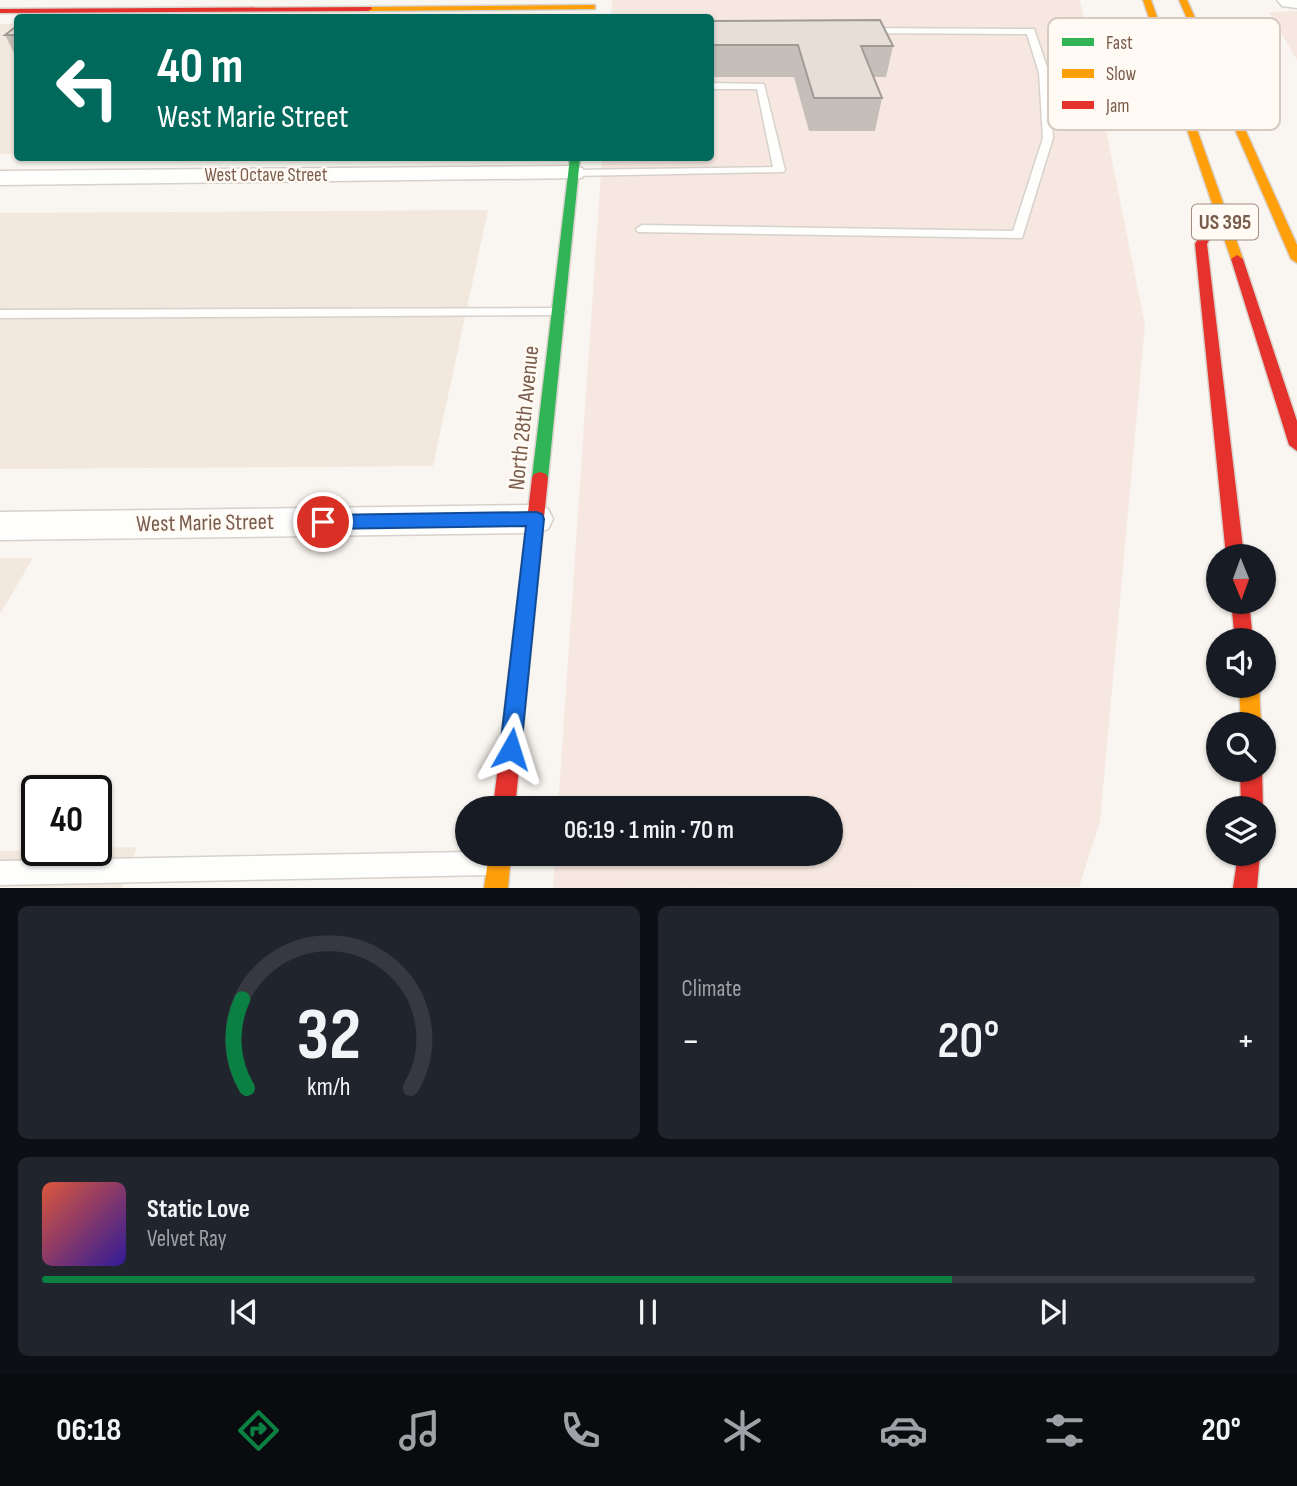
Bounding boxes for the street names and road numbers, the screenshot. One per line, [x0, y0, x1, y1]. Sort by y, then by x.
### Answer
street label: West Octave Street [204, 164, 328, 187]
road number: US 395 [1192, 204, 1258, 240]
street label: North 28th Avenue [502, 344, 546, 492]
street label: West Marie Street [136, 508, 274, 538]

